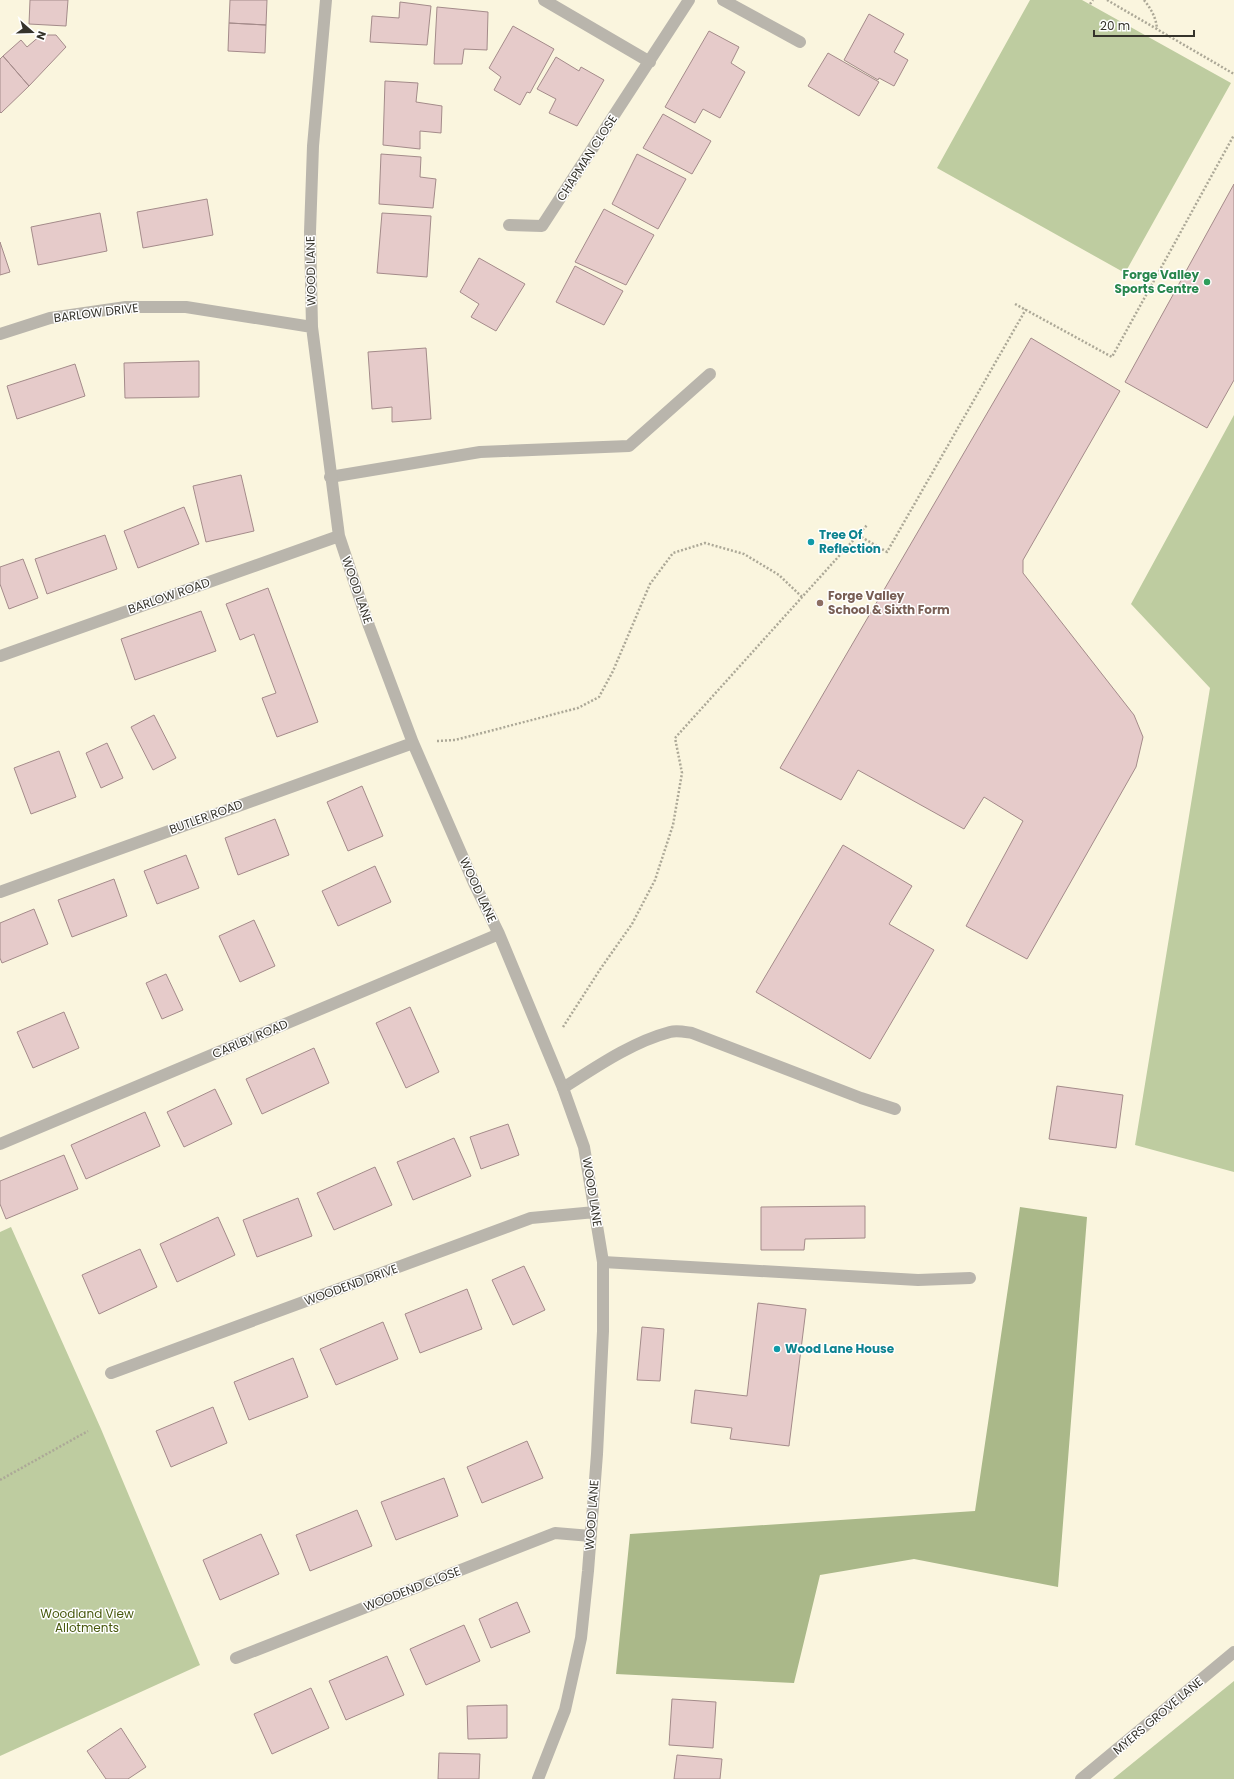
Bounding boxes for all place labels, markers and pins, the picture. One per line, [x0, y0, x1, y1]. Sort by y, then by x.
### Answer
place label: Forge Valley Sports Centre [1115, 266, 1200, 297]
marker: Forge Valley Sports Centre [1202, 277, 1212, 287]
place label: Tree Of Reflection [819, 526, 881, 557]
marker: Tree Of Reflection [806, 537, 816, 547]
place label: Forge Valley School & Sixth Form [828, 587, 950, 618]
marker: Forge Valley School & Sixth Form [815, 598, 825, 608]
place label: Wood Lane House [785, 1340, 895, 1357]
marker: Wood Lane House [772, 1344, 782, 1354]

